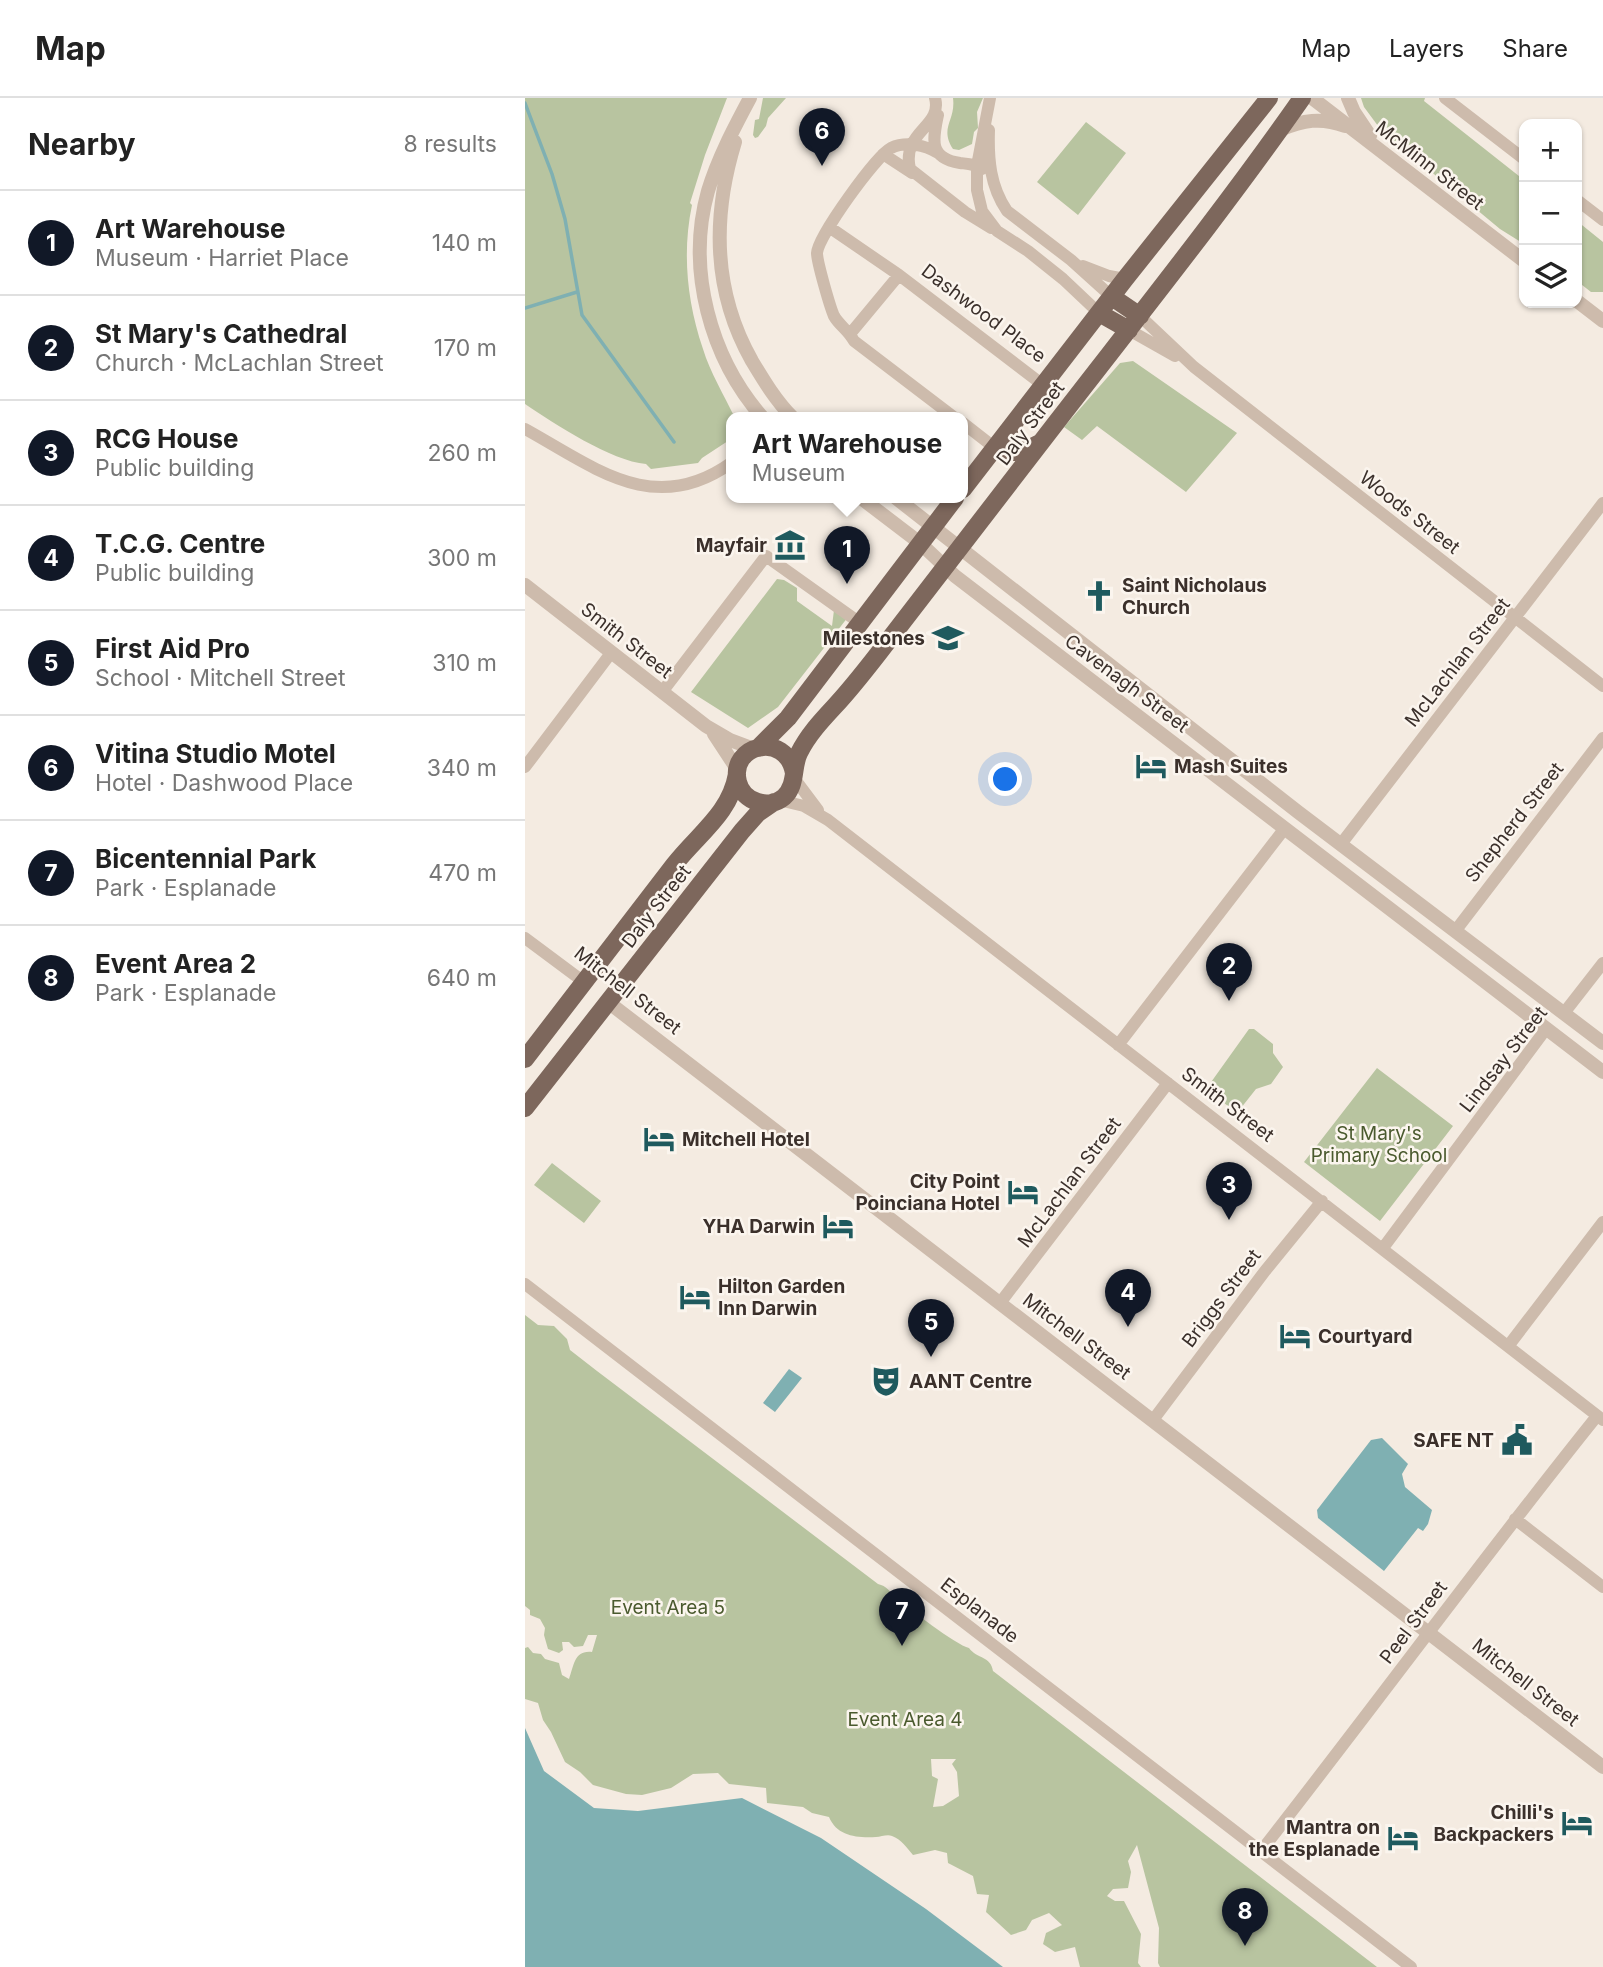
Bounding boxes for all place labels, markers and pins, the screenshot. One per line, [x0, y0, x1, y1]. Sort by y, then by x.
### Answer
pin: 6 [799, 108, 845, 166]
pin: 1 [824, 526, 870, 584]
museum icon: Mayfair [773, 528, 807, 562]
place label: Mayfair [696, 534, 767, 557]
place label: Saint Nicholaus Church [1122, 574, 1267, 619]
church icon: Saint Nicholaus Church [1082, 579, 1116, 613]
school or university icon: Milestones [931, 621, 965, 655]
place label: Milestones [823, 627, 925, 650]
hotel icon: Mash Suites [1134, 749, 1168, 783]
place label: Mash Suites [1174, 755, 1288, 778]
pin: 2 [1206, 943, 1252, 1001]
hotel icon: Mitchell Hotel [642, 1122, 676, 1156]
place label: Mitchell Hotel [682, 1128, 810, 1151]
pin: 3 [1206, 1162, 1252, 1220]
place label: City Point Poinciana Hotel [855, 1170, 1000, 1215]
hotel icon: City Point Poinciana Hotel [1006, 1175, 1040, 1209]
hotel icon: YHA Darwin [821, 1209, 855, 1243]
place label: YHA Darwin [702, 1215, 815, 1238]
pin: 4 [1105, 1269, 1151, 1327]
place label: Hilton Garden Inn Darwin [718, 1275, 845, 1320]
hotel icon: Hilton Garden Inn Darwin [678, 1280, 712, 1314]
pin: 5 [908, 1299, 954, 1357]
hotel icon: Courtyard [1278, 1319, 1312, 1353]
place label: Courtyard [1318, 1325, 1413, 1348]
theatre icon: AANT Centre [869, 1364, 903, 1398]
place label: AANT Centre [909, 1370, 1032, 1393]
public building icon: SAFE NT [1500, 1423, 1534, 1457]
place label: SAFE NT [1413, 1429, 1494, 1452]
pin: 7 [879, 1588, 925, 1646]
place label: Chilli's Backpackers [1434, 1801, 1554, 1846]
hotel icon: Chilli's Backpackers [1560, 1806, 1594, 1840]
place label: Mantra on the Esplanade [1249, 1816, 1380, 1861]
hotel icon: Mantra on the Esplanade [1386, 1821, 1420, 1855]
pin: 8 [1222, 1888, 1268, 1946]

